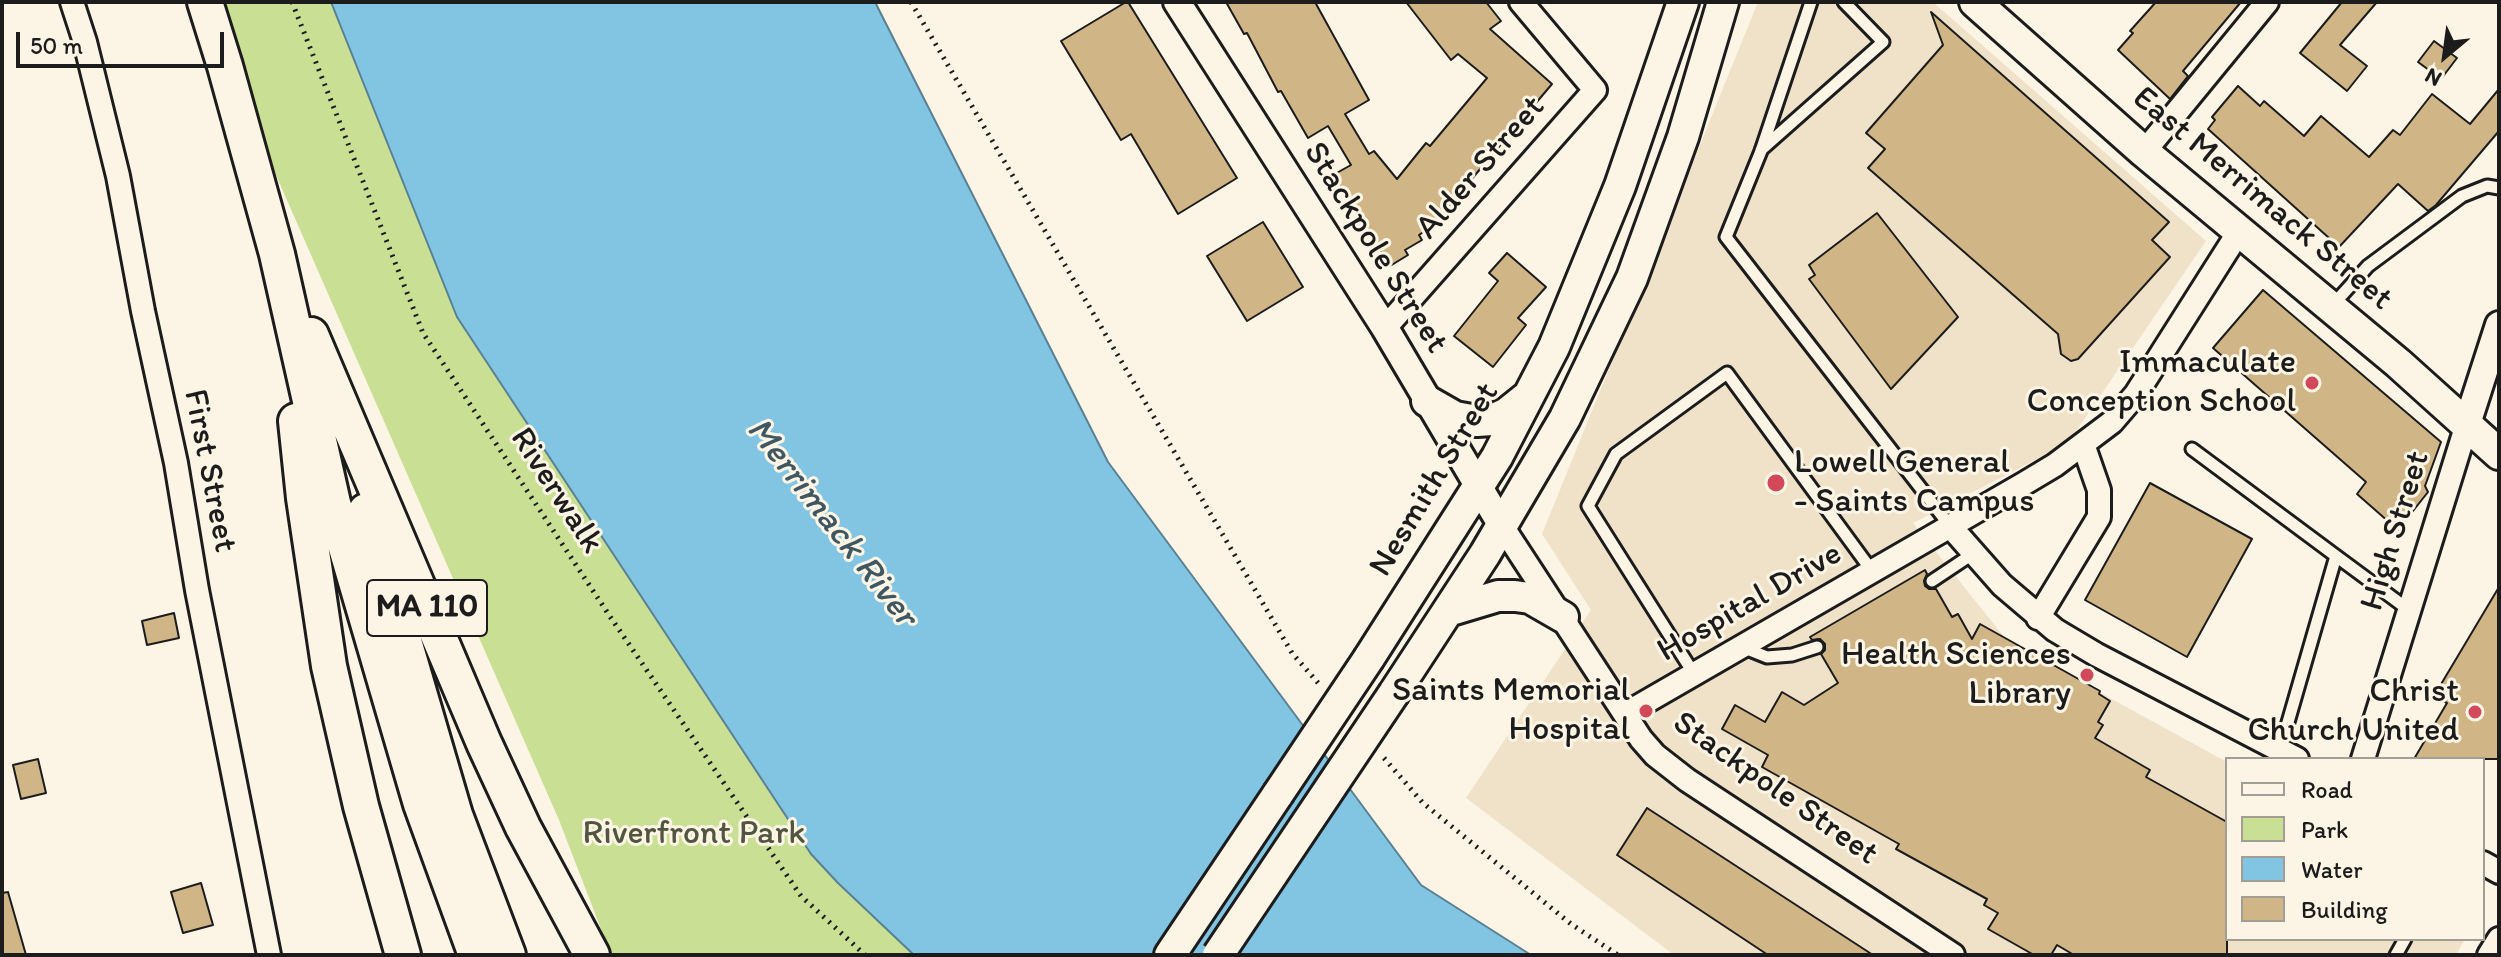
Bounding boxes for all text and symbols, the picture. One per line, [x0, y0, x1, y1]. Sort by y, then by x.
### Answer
scale bar [20, 16, 228, 66]
north arrow [2405, 16, 2485, 96]
text: 50 m [30, 31, 83, 60]
text: N [2420, 62, 2446, 93]
street label: East Merrimack Street [2124, 78, 2400, 320]
street label: Alder Street [1408, 88, 1554, 248]
street label: Stackpole Street [1294, 135, 1456, 361]
place label: Immaculate Conception School [2027, 343, 2296, 422]
marker: Immaculate Conception School [2303, 374, 2321, 392]
street label: Nesmith Street [1361, 376, 1509, 584]
street label: First Street [173, 386, 245, 556]
water label: Merrimack River [736, 410, 926, 636]
street label: Riverwalk [500, 420, 612, 562]
place label: Lowell General - Saints Campus [1794, 443, 2034, 522]
street label: High Street [2352, 446, 2440, 616]
marker: Lowell General - Saints Campus [1765, 472, 1787, 494]
street label: Hospital Drive [1651, 534, 1849, 672]
road number: MA 110 [367, 580, 487, 636]
place label: Health Sciences Library [1841, 635, 2071, 714]
marker: Health Sciences Library [2078, 666, 2096, 684]
place label: Saints Memorial Hospital [1392, 671, 1630, 750]
place label: Christ Church United [2248, 672, 2459, 752]
marker: Saints Memorial Hospital [1637, 702, 1655, 720]
street label: Stackpole Street [1664, 703, 1886, 875]
marker: Christ Church United [2466, 703, 2484, 721]
legend [2225, 757, 2485, 941]
text: Road [2301, 775, 2353, 804]
park label: Riverfront Park [582, 814, 806, 854]
text: Park [2301, 815, 2348, 844]
text: Water [2301, 855, 2363, 884]
text: Building [2301, 895, 2388, 924]

